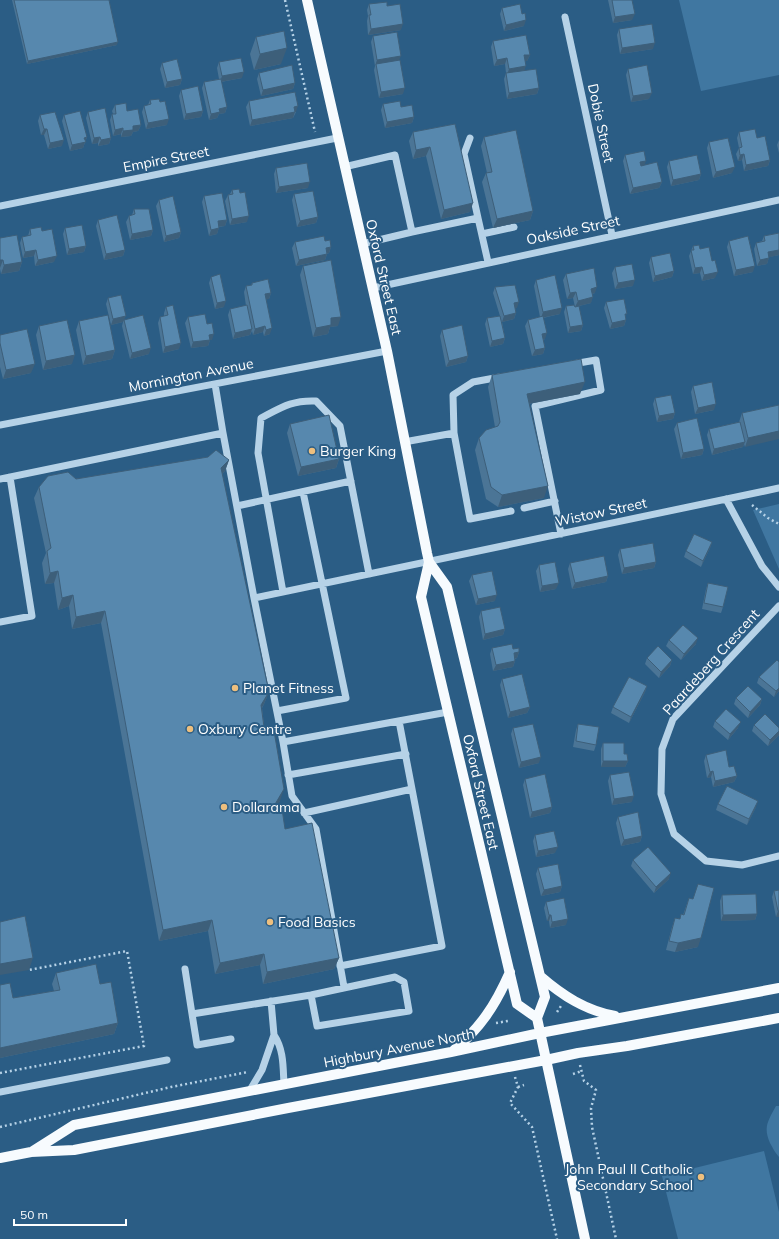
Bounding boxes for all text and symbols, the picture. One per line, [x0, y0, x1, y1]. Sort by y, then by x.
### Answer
street label: Dobie Street [584, 82, 618, 164]
street label: Empire Street [121, 142, 211, 176]
street label: Oakside Street [525, 211, 621, 249]
street label: Oxford Street East [362, 217, 406, 337]
street label: Mornington Avenue [127, 354, 255, 396]
place label: Burger King [320, 442, 396, 460]
marker: Burger King [307, 446, 317, 456]
street label: Wistow Street [554, 494, 648, 530]
street label: Paardeberg Crescent [659, 605, 763, 719]
place label: Planet Fitness [243, 679, 334, 697]
marker: Planet Fitness [230, 683, 240, 693]
place label: Oxbury Centre [198, 720, 292, 738]
marker: Oxbury Centre [185, 724, 195, 734]
street label: Oxford Street East [459, 732, 503, 852]
place label: Dollarama [232, 798, 300, 816]
marker: Dollarama [219, 802, 229, 812]
place label: Food Basics [278, 913, 356, 931]
marker: Food Basics [265, 917, 275, 927]
street label: Highbury Avenue North [322, 1025, 476, 1071]
place label: John Paul II Catholic Secondary School [565, 1160, 693, 1194]
marker: John Paul II Catholic Secondary School [696, 1172, 706, 1182]
scale bar [14, 1201, 126, 1227]
text: 50 m [20, 1207, 48, 1222]

